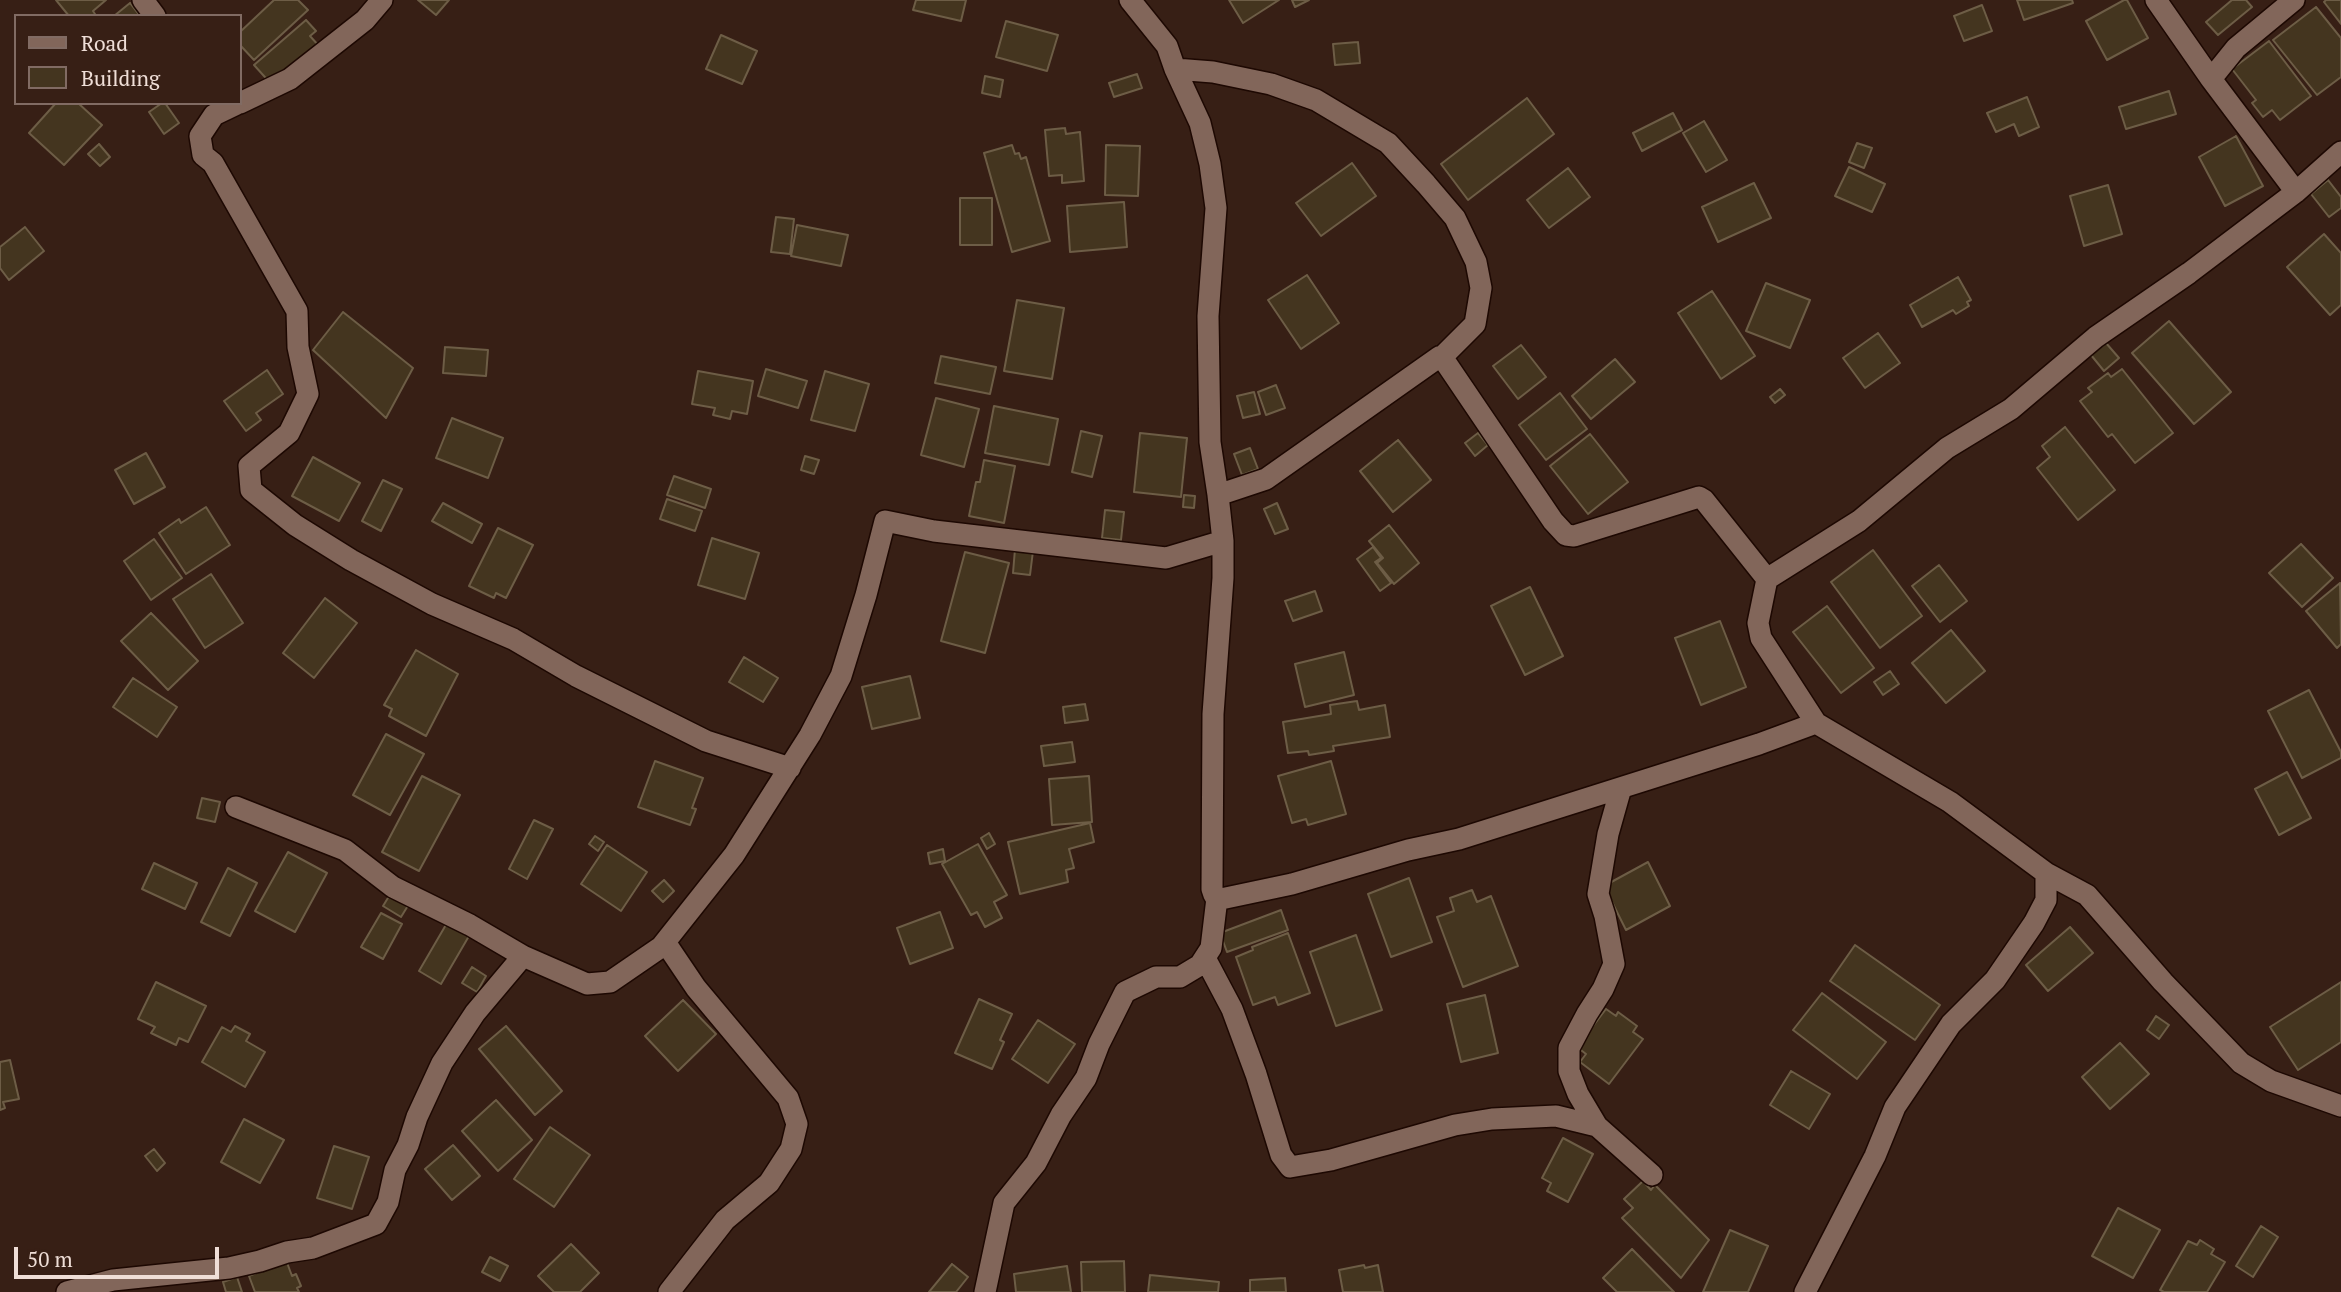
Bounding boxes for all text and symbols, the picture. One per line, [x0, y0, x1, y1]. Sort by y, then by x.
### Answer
legend [14, 14, 242, 105]
text: Road [81, 29, 128, 57]
text: Building [81, 64, 160, 92]
scale bar [18, 1232, 222, 1276]
text: 50 m [27, 1245, 73, 1273]

